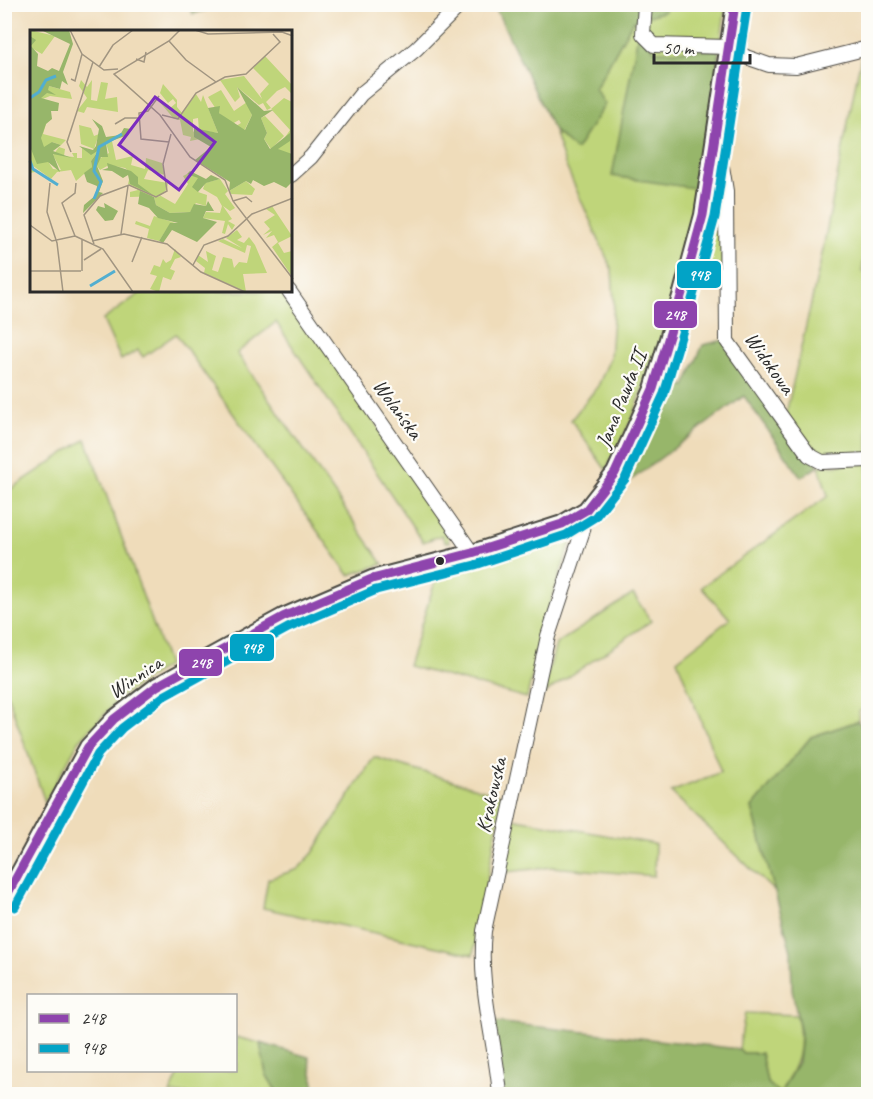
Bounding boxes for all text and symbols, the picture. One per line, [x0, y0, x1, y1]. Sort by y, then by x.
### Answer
scale bar [654, 27, 750, 65]
inset map [30, 30, 292, 292]
text: 50 m [663, 37, 696, 59]
line badge: 948 [676, 260, 722, 289]
text: 948 [688, 265, 711, 285]
line badge: 248 [653, 300, 698, 329]
text: 248 [664, 305, 688, 325]
street label: Widokowa [739, 327, 802, 401]
street label: Jana Pawła II [589, 342, 654, 452]
street label: Wolańska [368, 374, 430, 446]
unlabelled marker [434, 555, 446, 567]
line badge: 948 [229, 633, 275, 662]
text: 948 [241, 638, 264, 658]
street label: Winnica [103, 648, 169, 704]
line badge: 248 [178, 648, 223, 677]
text: 248 [190, 653, 214, 673]
street label: Krakowska [470, 753, 513, 835]
legend [27, 994, 237, 1072]
text: 248 [81, 1007, 107, 1029]
text: 948 [81, 1037, 107, 1059]

